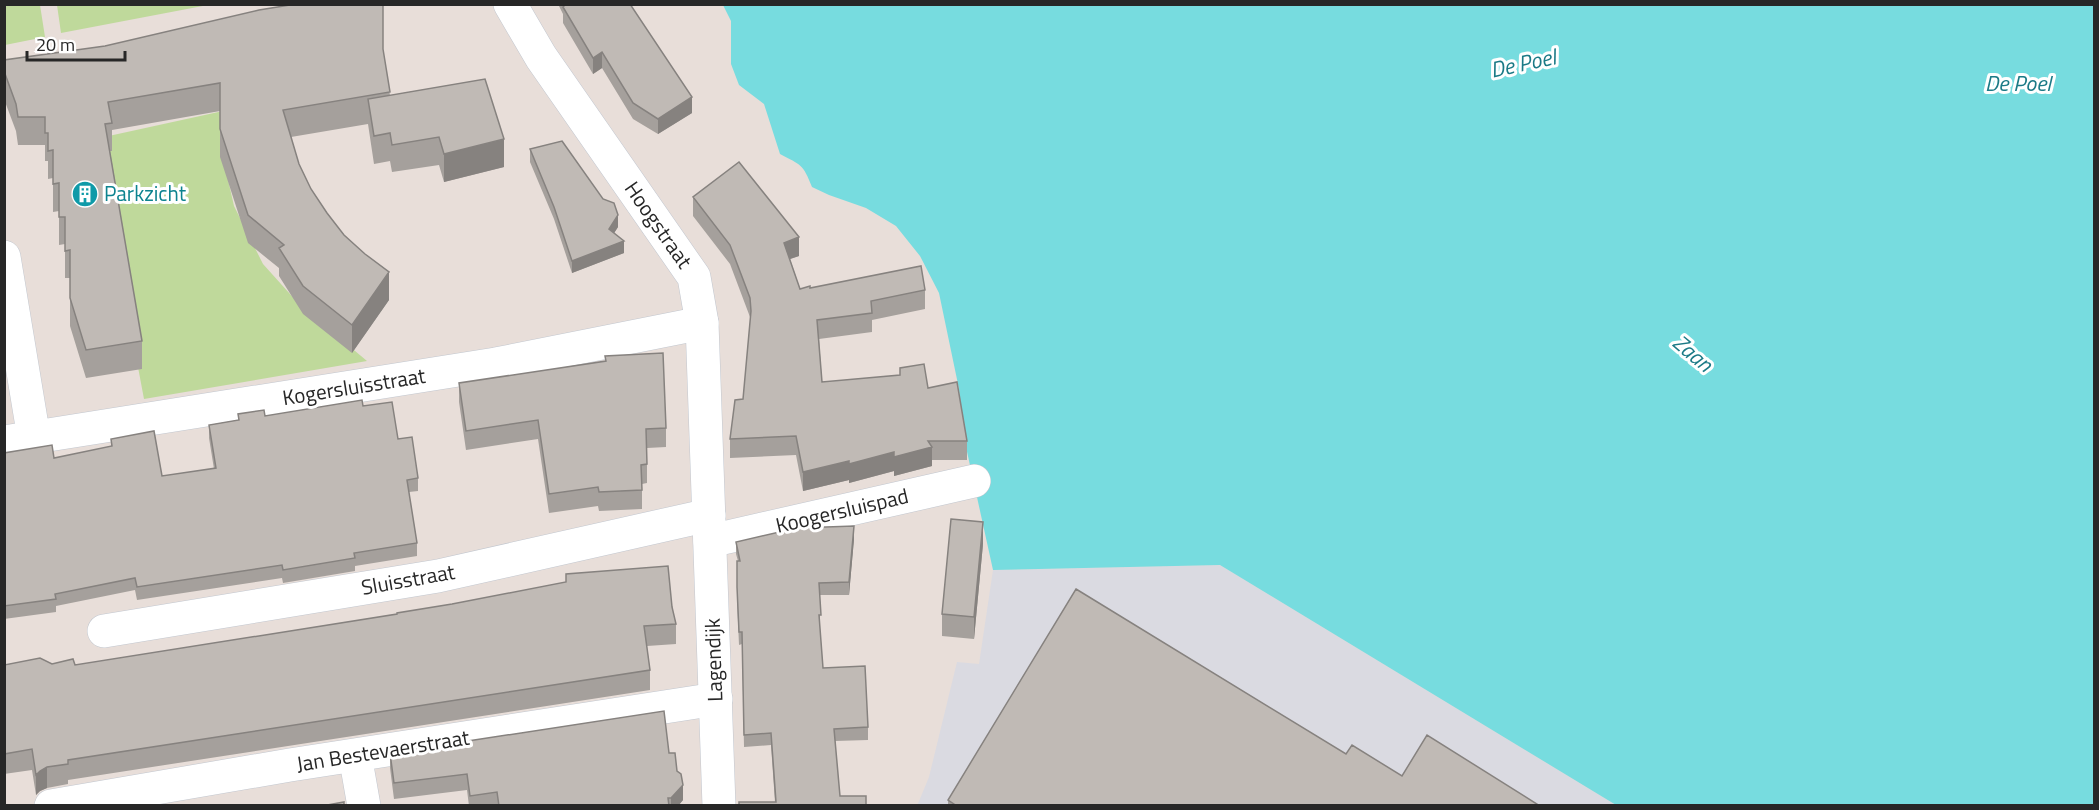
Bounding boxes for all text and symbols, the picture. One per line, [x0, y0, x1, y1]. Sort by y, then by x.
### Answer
scale bar [27, 24, 124, 62]
text: 20 m [36, 31, 75, 58]
water label: De Poel [1487, 39, 1561, 87]
water label: De Poel [1985, 66, 2053, 100]
street label: Hoogstraat [617, 174, 701, 275]
place label: Parkzicht [104, 177, 187, 209]
building icon: Parkzicht [70, 179, 100, 209]
water label: Zaan [1665, 326, 1721, 381]
street label: Kogersluisstraat [280, 359, 428, 413]
street label: Koogersluispad [772, 479, 911, 541]
street label: Sluisstraat [358, 555, 458, 603]
street label: Lagendijk [696, 618, 730, 702]
street label: Jan Bestevaerstraat [294, 720, 472, 779]

